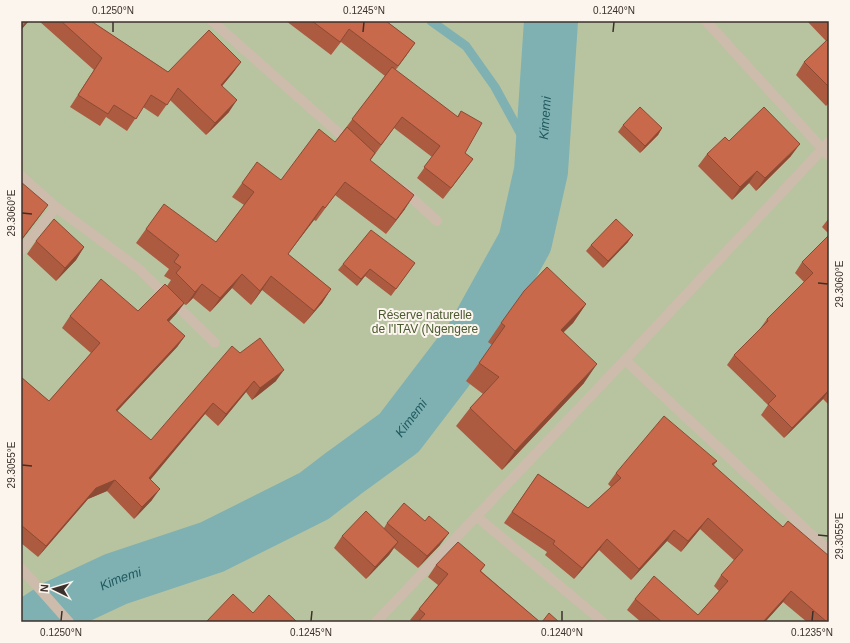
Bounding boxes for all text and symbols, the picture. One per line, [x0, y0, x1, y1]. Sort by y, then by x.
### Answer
text: 0.1250°N [92, 5, 134, 16]
text: 0.1245°N [343, 5, 385, 16]
text: 0.1240°N [593, 5, 635, 16]
water label: Kimemi [536, 95, 554, 140]
text: 29.3060°E [6, 189, 17, 236]
text: 29.3060°E [834, 260, 845, 307]
park label: Réserve naturelle de l'ITAV (Ngengere [372, 308, 479, 336]
water label: Kimemi [392, 395, 431, 440]
text: 29.3055°E [6, 441, 17, 488]
text: 29.3055°E [834, 512, 845, 559]
water label: Kimemi [97, 564, 144, 594]
north arrow [34, 569, 74, 609]
text: N [38, 584, 50, 593]
text: 0.1250°N [40, 627, 82, 638]
text: 0.1245°N [290, 627, 332, 638]
text: 0.1240°N [541, 627, 583, 638]
text: 0.1235°N [791, 627, 833, 638]

